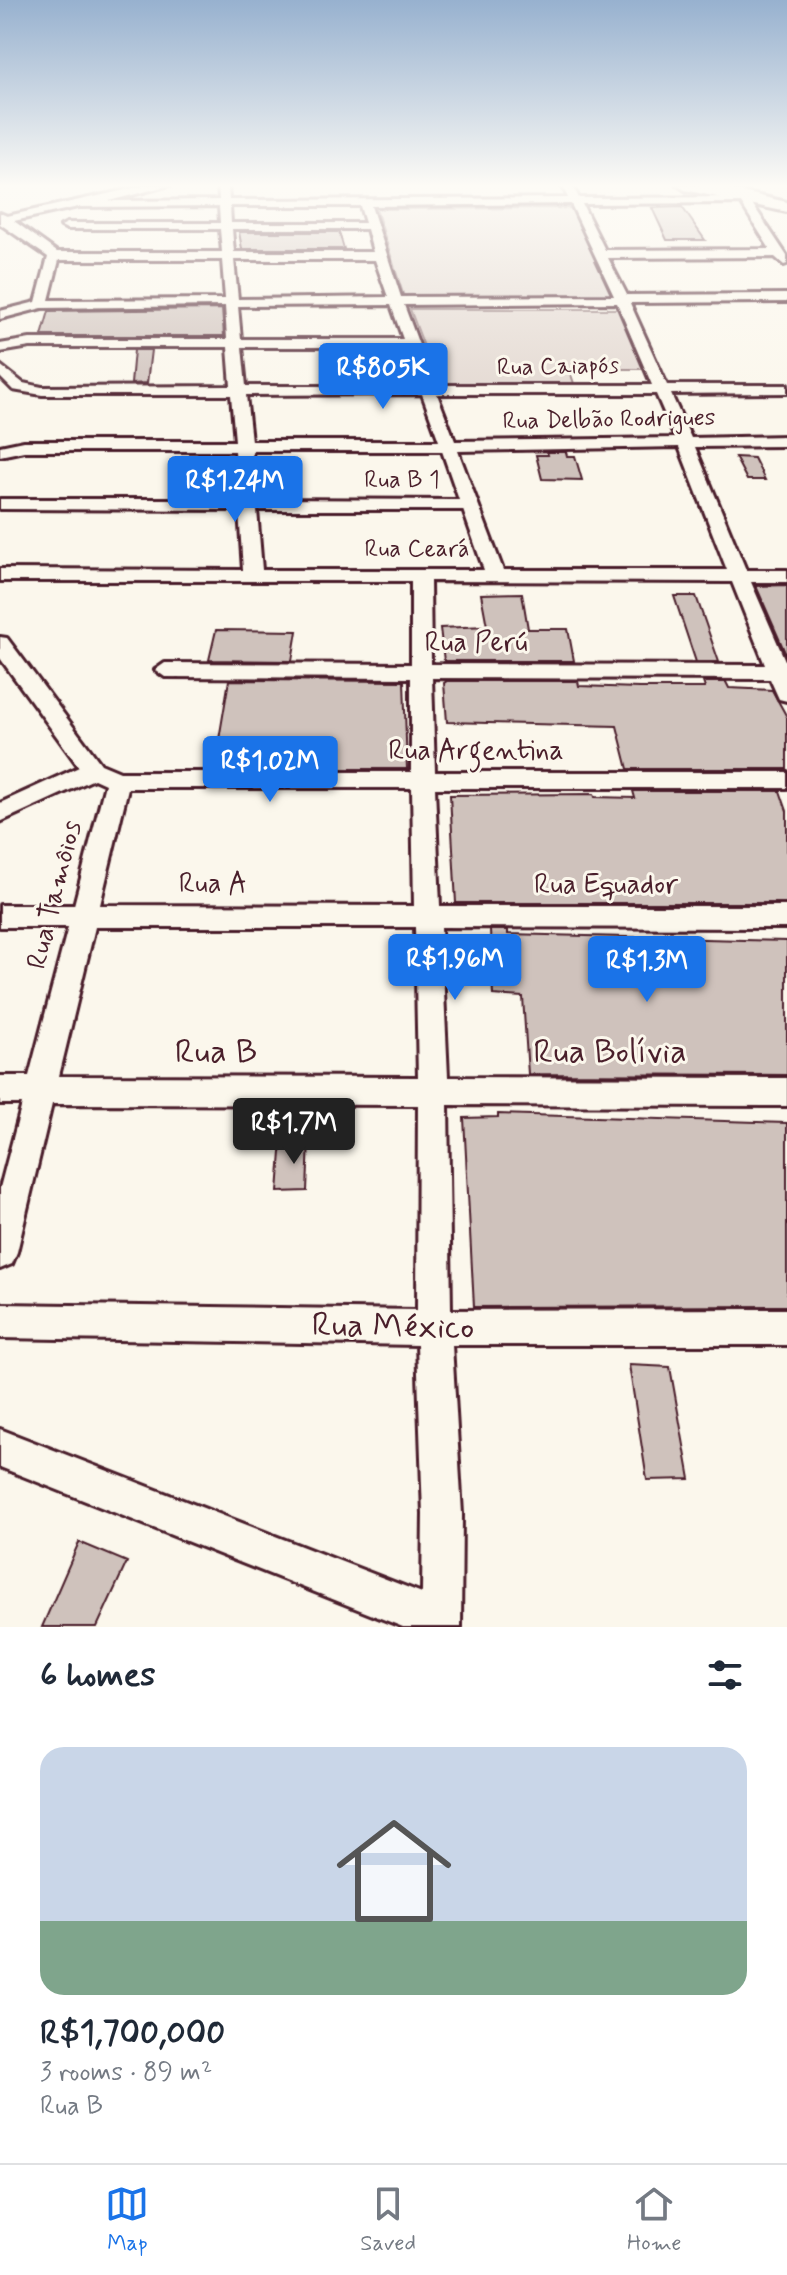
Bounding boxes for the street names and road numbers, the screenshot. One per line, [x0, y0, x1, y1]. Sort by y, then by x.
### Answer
street label: Rua Caiapós [497, 350, 620, 384]
street label: Rua Delbão Rodrigues [502, 403, 716, 437]
street label: Rua B 1 [364, 465, 440, 496]
street label: Rua Ceará [364, 534, 470, 565]
street label: Rua Perú [424, 625, 528, 662]
street label: Rua Argentina [388, 733, 564, 773]
street label: Rua Tamôios [19, 817, 91, 973]
street label: Rua A [179, 866, 247, 903]
street label: Rua Equador [534, 867, 679, 904]
street label: Rua B [175, 1030, 257, 1075]
street label: Rua Bolívia [533, 1030, 687, 1075]
street label: Rua México [311, 1303, 475, 1351]

